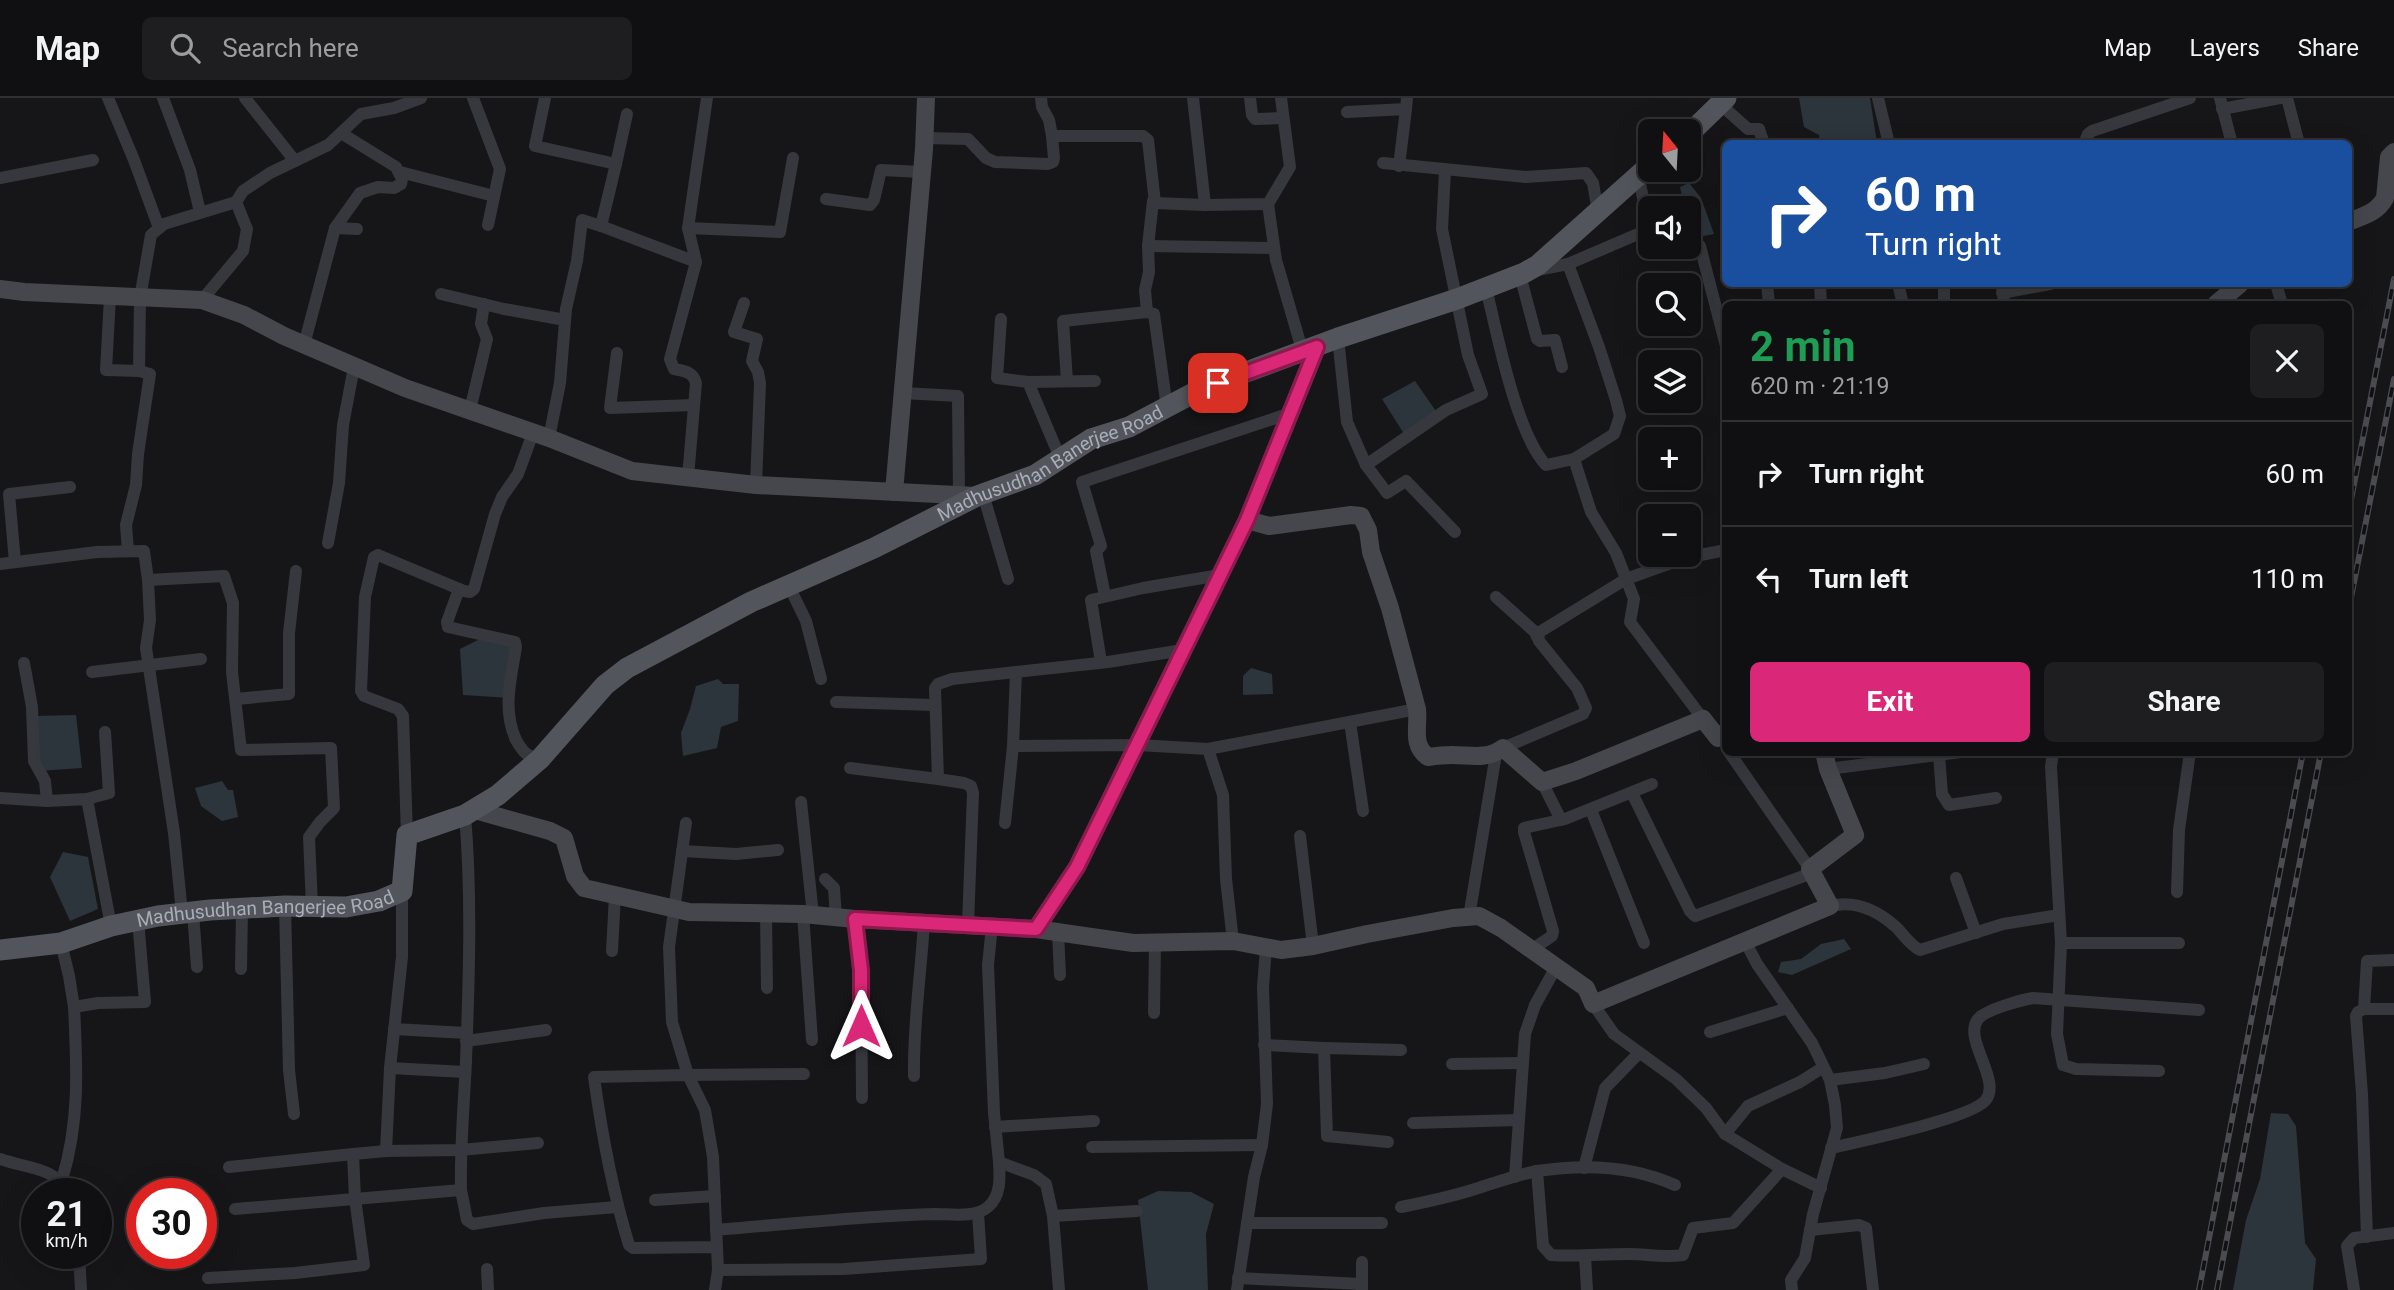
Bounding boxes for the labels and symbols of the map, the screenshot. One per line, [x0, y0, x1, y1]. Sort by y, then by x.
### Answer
north arrow [1638, 119, 1701, 182]
pin [1188, 353, 1248, 413]
street label: Madhusudhan Banerjee Road [933, 400, 1167, 526]
street label: Madhusudhan Bangerjee Road [135, 884, 397, 932]
position arrow [824, 989, 898, 1063]
speed limit sign: 30 [126, 1178, 217, 1269]

